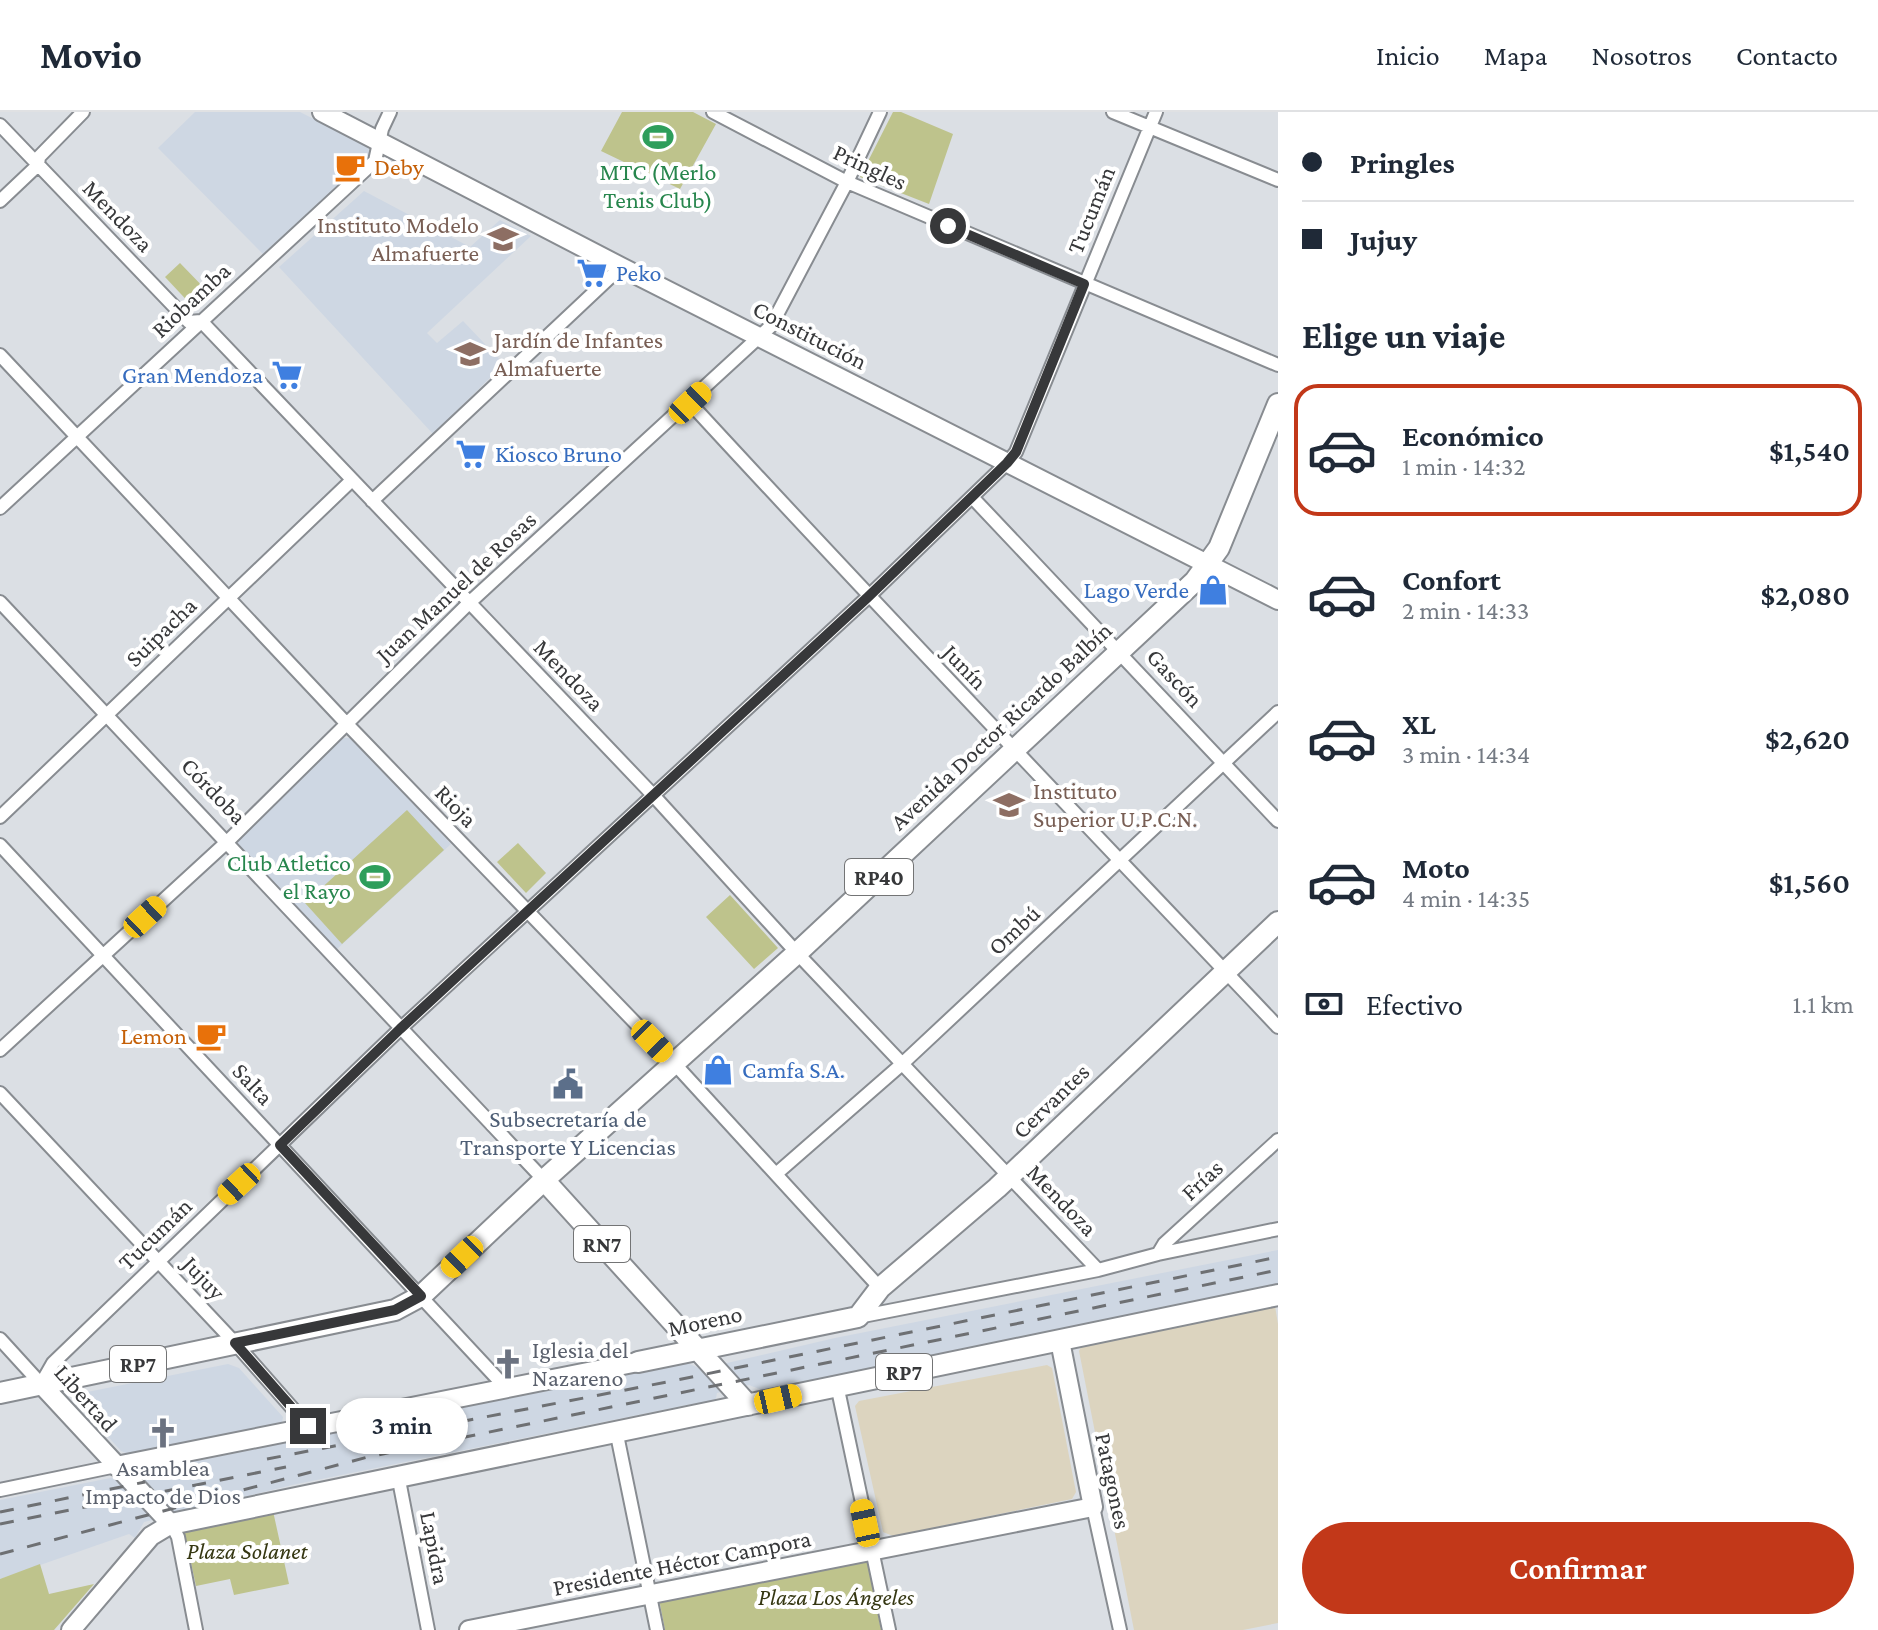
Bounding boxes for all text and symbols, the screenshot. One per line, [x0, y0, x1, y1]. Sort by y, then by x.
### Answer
text: Movio [40, 34, 142, 76]
text: Inicio [1376, 40, 1440, 71]
text: Mapa [1484, 40, 1547, 71]
text: Nosotros [1591, 40, 1692, 71]
text: Contacto [1736, 40, 1838, 71]
sports icon: MTC (Merlo Tenis Club) [641, 120, 675, 154]
street label: Pringles [829, 138, 911, 195]
text: Pringles [1350, 146, 1455, 179]
cafe icon: Deby [333, 150, 367, 184]
place label: Deby [374, 153, 425, 180]
place label: MTC (Merlo Tenis Club) [600, 158, 716, 214]
street label: Tucumán [1061, 162, 1120, 257]
street label: Mendoza [78, 174, 159, 257]
route start [930, 208, 966, 244]
place label: Instituto Modelo Almafuerte [317, 211, 479, 266]
school or university icon: Instituto Modelo Almafuerte [486, 222, 520, 256]
text: Jujuy [1350, 223, 1417, 256]
street label: Riobamba [146, 256, 236, 343]
supermarket icon: Peko [575, 256, 609, 290]
place label: Peko [616, 259, 661, 286]
street label: Constitución [749, 294, 872, 375]
text: Elige un viaje [1302, 316, 1505, 356]
place label: Jardín de Infantes Almafuerte [492, 326, 663, 381]
school or university icon: Jardín de Infantes Almafuerte [453, 337, 487, 371]
supermarket icon: Gran Mendoza [270, 358, 304, 392]
place label: Gran Mendoza [122, 361, 263, 388]
car [664, 378, 716, 428]
icon: car [1306, 414, 1378, 486]
text: Económico [1402, 419, 1544, 452]
text: $1,540 [1769, 434, 1850, 467]
supermarket icon: Kiosco Bruno [454, 437, 488, 471]
place label: Kiosco Bruno [495, 440, 622, 467]
text: 1 min · 14:32 [1402, 452, 1526, 481]
street label: Juan Manuel de Rosas [369, 505, 541, 669]
icon: car [1306, 558, 1378, 630]
text: Confort [1402, 563, 1501, 596]
shop icon: Lago Verde [1196, 573, 1230, 607]
place label: Lago Verde [1084, 576, 1189, 603]
text: $2,080 [1761, 578, 1850, 611]
street label: Suipacha [120, 591, 202, 672]
text: 2 min · 14:33 [1402, 596, 1529, 625]
street label: Avenida Doctor Ricardo Balbín [885, 616, 1117, 835]
street label: Mendoza [529, 633, 610, 716]
street label: Junín [936, 637, 993, 695]
street label: Gascón [1141, 643, 1209, 713]
icon: car [1306, 702, 1378, 774]
text: XL [1402, 707, 1436, 740]
text: $2,620 [1765, 722, 1850, 755]
text: 3 min · 14:34 [1402, 740, 1530, 769]
street label: Córdoba [176, 752, 253, 830]
place label: Instituto Superior U.P.C.N. [1033, 777, 1198, 832]
street label: Rioja [430, 779, 483, 832]
school or university icon: Instituto Superior U.P.C.N. [992, 788, 1026, 822]
icon: car [1306, 846, 1378, 918]
place label: Club Atletico el Rayo [227, 849, 351, 904]
text: Moto [1402, 851, 1470, 884]
road number: RP40 [845, 859, 913, 895]
sports icon: Club Atletico el Rayo [358, 860, 392, 894]
text: $1,560 [1769, 866, 1850, 899]
text: 4 min · 14:35 [1402, 884, 1530, 913]
car [119, 892, 171, 942]
street label: Ombú [982, 899, 1045, 960]
icon: cash [1302, 982, 1346, 1026]
text: Efectivo [1366, 988, 1463, 1021]
text: 1.1 km [1793, 990, 1854, 1019]
car [627, 1015, 677, 1067]
cafe icon: Lemon [194, 1019, 228, 1053]
place label: Lemon [120, 1022, 187, 1049]
shop icon: Camfa S.A. [701, 1053, 735, 1087]
place label: Camfa S.A. [742, 1056, 845, 1083]
street label: Salta [227, 1057, 279, 1110]
street label: Cervantes [1007, 1058, 1094, 1144]
public building icon: Subsecretaría de Transporte Y Licencias [551, 1067, 585, 1101]
place label: Subsecretaría de Transporte Y Licencias [460, 1105, 676, 1160]
street label: Frías [1175, 1154, 1228, 1206]
street label: Mendoza [1022, 1158, 1103, 1241]
car [213, 1159, 265, 1209]
street label: Tucumán [112, 1192, 197, 1275]
road number: RN7 [574, 1226, 630, 1262]
car [436, 1232, 488, 1282]
street label: Jujuy [176, 1249, 232, 1306]
street label: Moreno [665, 1299, 744, 1342]
place label: Iglesia del Nazareno [532, 1336, 629, 1391]
road number: RP7 [110, 1346, 166, 1382]
church icon: Iglesia del Nazareno [491, 1347, 525, 1381]
road number: RP7 [876, 1354, 932, 1390]
street label: Libertad [49, 1358, 124, 1437]
car [752, 1382, 804, 1416]
callout: 3 min [336, 1398, 468, 1454]
route end [290, 1408, 326, 1444]
text: 3 min [372, 1411, 432, 1440]
church icon: Asamblea Impacto de Dios [146, 1416, 180, 1450]
street label: Patagones [1090, 1430, 1137, 1532]
place label: Asamblea Impacto de Dios [85, 1454, 241, 1509]
car [848, 1497, 882, 1549]
street label: Lapidra [415, 1509, 456, 1587]
button: Confirmar [1302, 1522, 1854, 1614]
street label: Presidente Héctor Campora [551, 1524, 813, 1601]
park label: Plaza Solanet [186, 1537, 308, 1564]
park label: Plaza Los Ángeles [758, 1583, 915, 1610]

